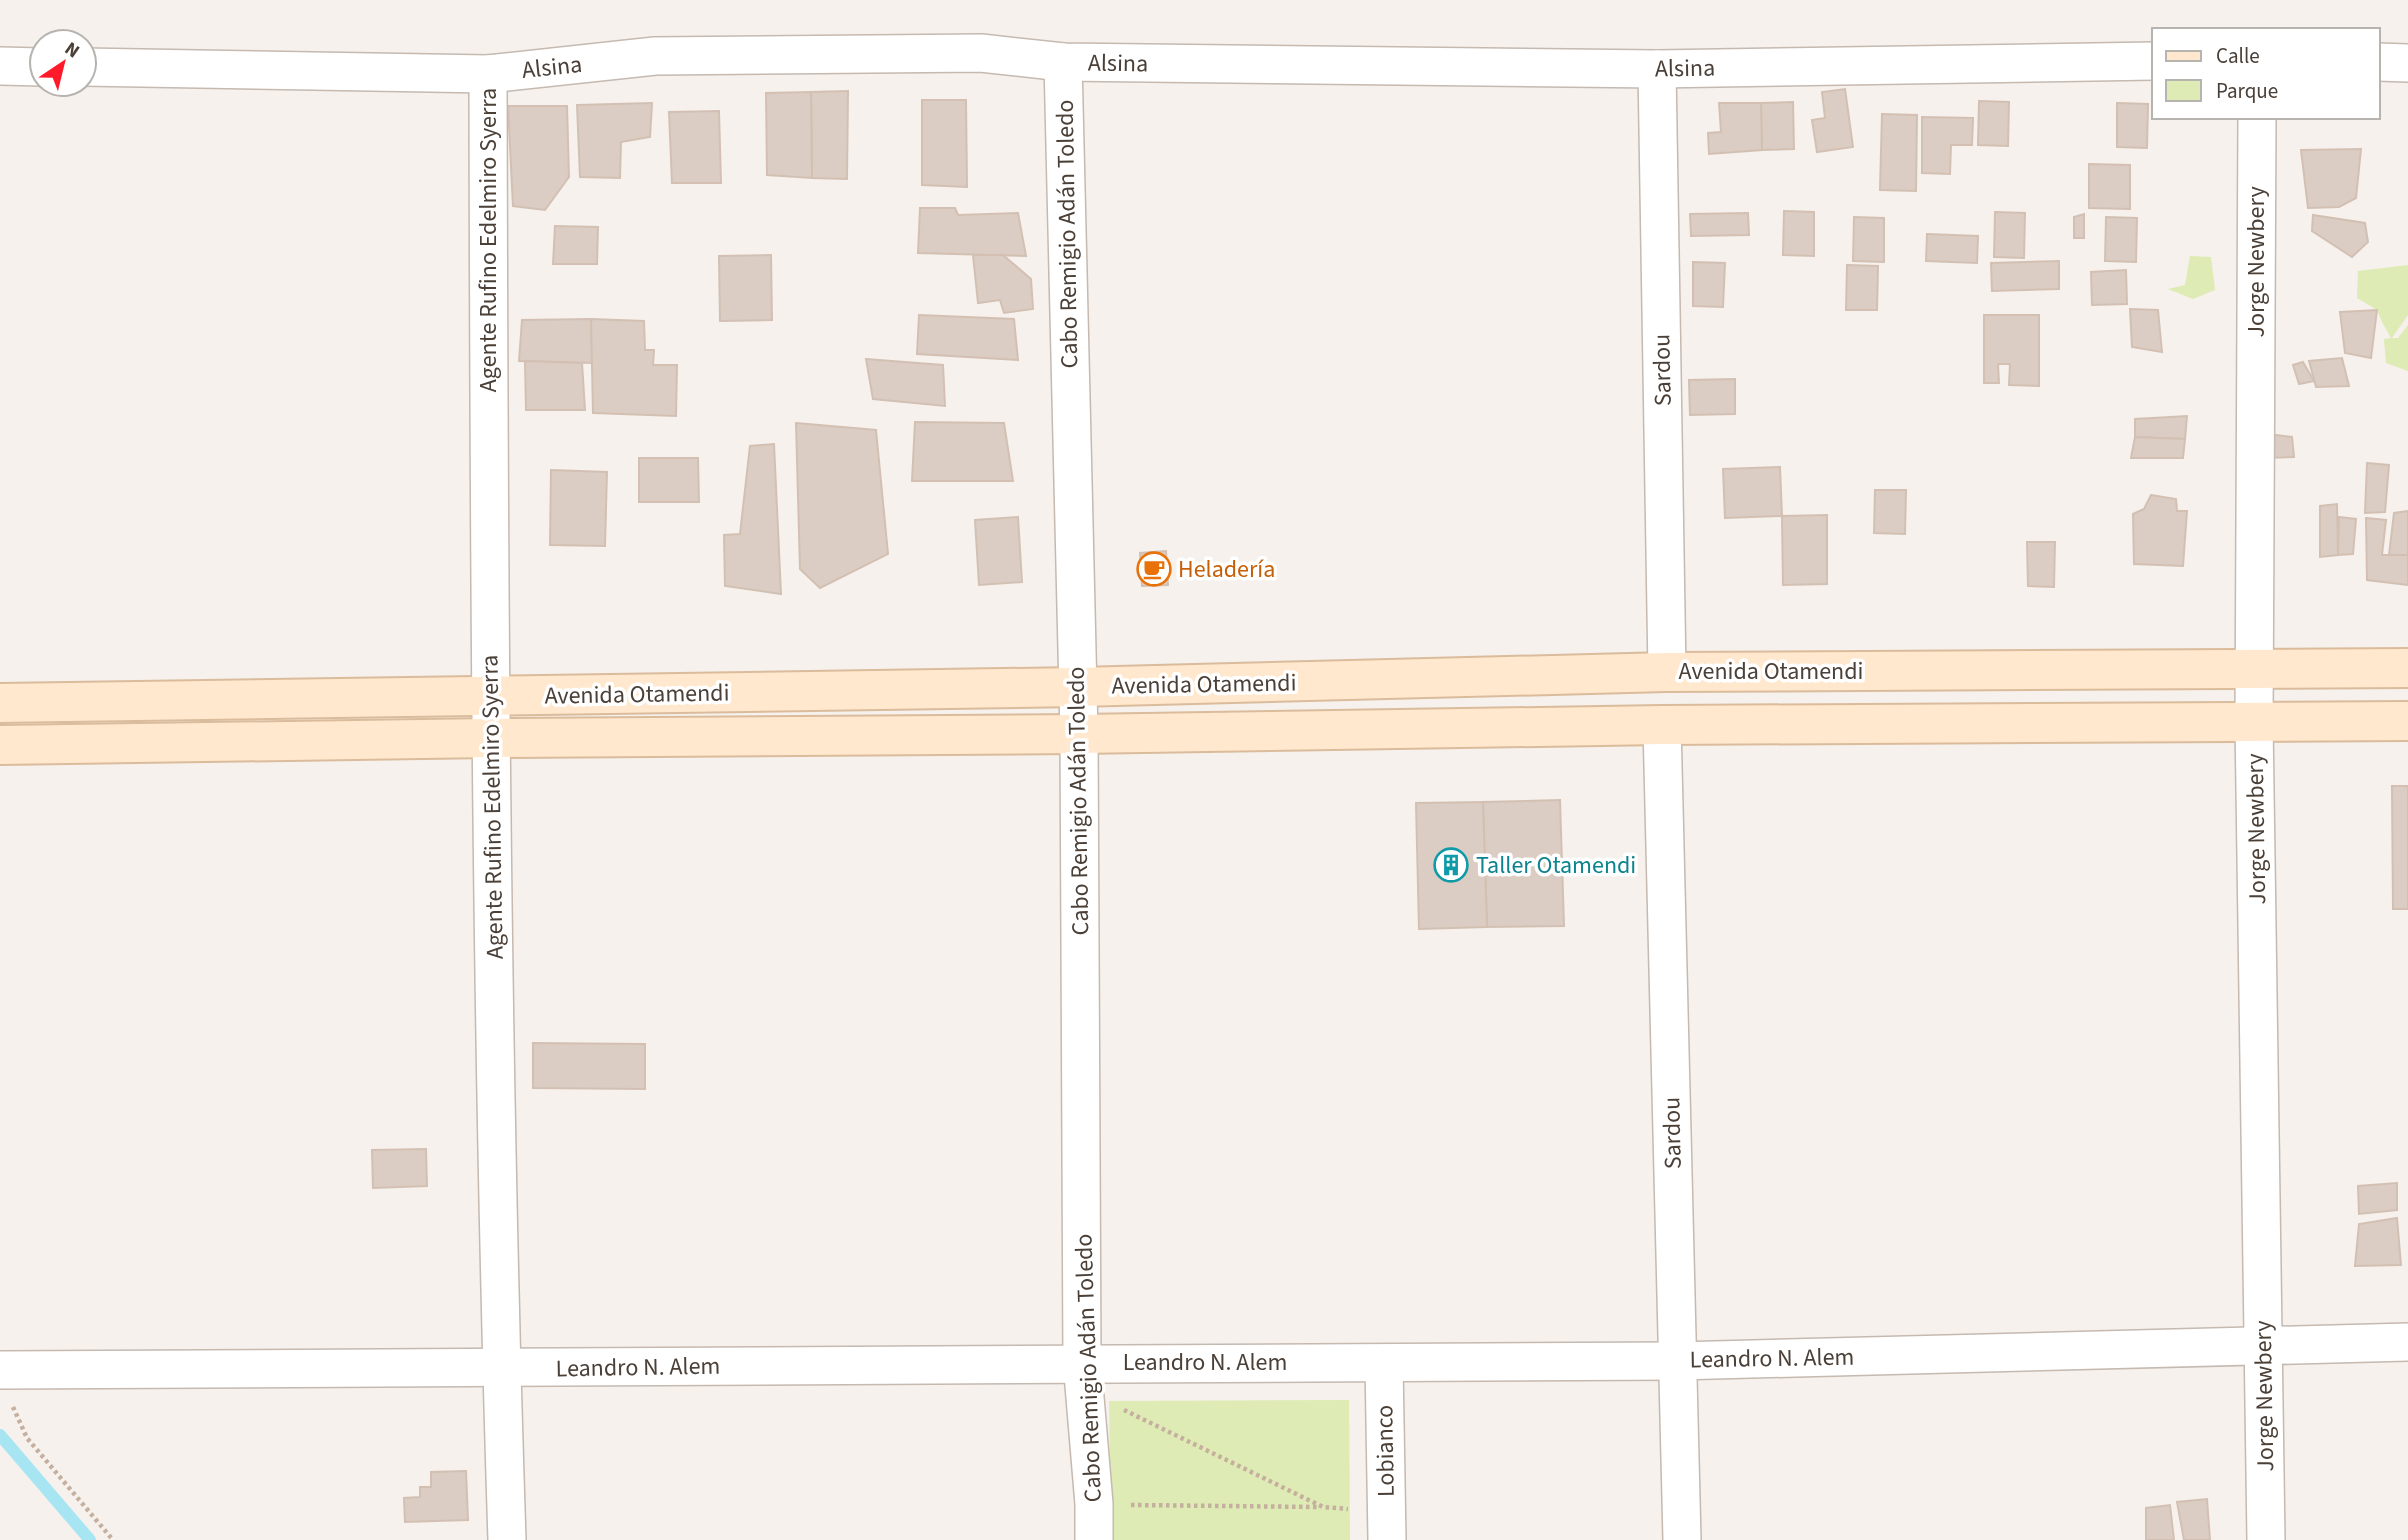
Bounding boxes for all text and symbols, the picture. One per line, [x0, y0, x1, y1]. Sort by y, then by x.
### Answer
north arrow [28, 28, 98, 98]
legend [2152, 28, 2380, 119]
text: N [59, 36, 85, 65]
text: Calle [2216, 41, 2260, 71]
street label: Alsina [1088, 45, 1148, 82]
street label: Alsina [520, 47, 584, 88]
street label: Alsina [1655, 50, 1715, 87]
text: Parque [2216, 76, 2278, 106]
street label: Agente Rufino Edelmiro Syerra [471, 88, 506, 392]
street label: Cabo Remigio Adán Toledo [1048, 99, 1087, 369]
street label: Jorge Newbery [2239, 186, 2274, 338]
street label: Sardou [1644, 333, 1681, 406]
cafe icon: Heladería [1135, 550, 1173, 588]
place label: Heladería [1178, 552, 1275, 587]
street label: Avenida Otamendi [1679, 654, 1863, 689]
street label: Agente Rufino Edelmiro Syerra [472, 655, 513, 959]
street label: Avenida Otamendi [1111, 665, 1297, 704]
street label: Cabo Remigio Adán Toledo [1059, 666, 1098, 936]
street label: Avenida Otamendi [544, 675, 730, 714]
street label: Jorge Newbery [2238, 753, 2275, 905]
building icon: Taller Otamendi [1432, 846, 1470, 884]
place label: Taller Otamendi [1476, 848, 1636, 883]
street label: Sardou [1654, 1096, 1691, 1169]
street label: Cabo Remigio Adán Toledo [1066, 1233, 1111, 1503]
street label: Jorge Newbery [2246, 1320, 2283, 1472]
street label: Leandro N. Alem [1689, 1340, 1855, 1377]
street label: Leandro N. Alem [1123, 1345, 1287, 1380]
street label: Leandro N. Alem [555, 1349, 721, 1386]
street label: Lobianco [1367, 1405, 1404, 1497]

